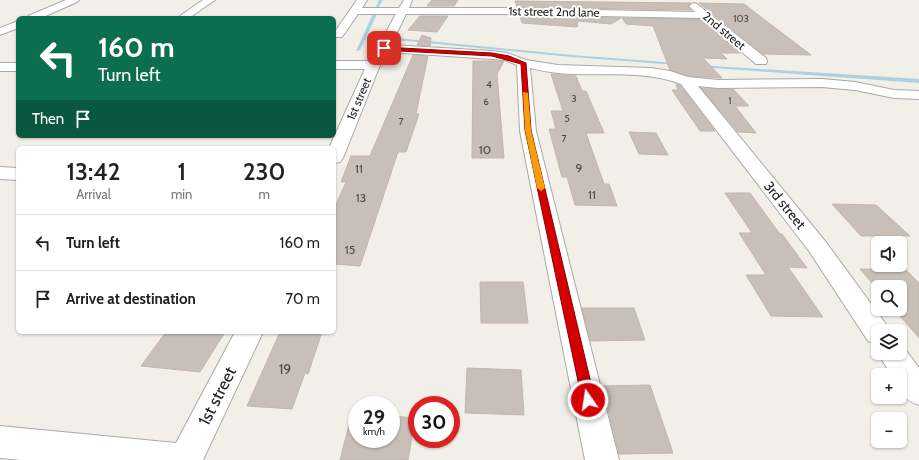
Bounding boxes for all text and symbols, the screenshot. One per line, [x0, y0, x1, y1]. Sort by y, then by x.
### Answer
street label: 1st street 2nd lane [508, 3, 600, 20]
street label: 2nd street [700, 8, 749, 53]
house number: 103 [733, 12, 749, 25]
text: 160 m [98, 30, 174, 64]
pin [367, 31, 401, 65]
icon: left [32, 32, 84, 84]
icon: arrive [373, 37, 395, 59]
text: Turn left [98, 64, 161, 86]
street label: 1st street [343, 75, 374, 122]
house number: 4 [486, 78, 492, 91]
house number: 3 [571, 92, 577, 105]
house number: 1 [728, 94, 732, 107]
house number: 6 [483, 95, 489, 108]
icon: arrive [72, 108, 94, 130]
text: Then [32, 110, 64, 128]
house number: 5 [564, 112, 570, 125]
house number: 7 [398, 115, 404, 128]
house number: 7 [561, 132, 567, 145]
house number: 10 [479, 142, 491, 157]
text: 13:42 [67, 157, 120, 186]
text: 1 [177, 157, 186, 186]
text: 230 [243, 157, 285, 186]
house number: 9 [576, 160, 583, 175]
house number: 11 [355, 161, 363, 176]
street label: 3rd street [760, 177, 810, 233]
text: Arrival [76, 186, 111, 202]
text: min [171, 186, 192, 202]
text: m [258, 186, 270, 202]
house number: 11 [588, 187, 596, 202]
house number: 13 [356, 190, 366, 205]
icon: left [32, 232, 54, 254]
text: Turn left [66, 234, 120, 252]
text: 160 m [280, 234, 320, 252]
map controls [871, 236, 907, 448]
button: sound [871, 236, 907, 272]
house number: 15 [345, 242, 355, 257]
button: search [871, 280, 907, 316]
icon: arrive [32, 288, 54, 310]
text: Arrive at destination [66, 290, 196, 308]
text: 70 m [286, 290, 320, 308]
button: layers [871, 324, 907, 360]
house number: 19 [279, 360, 291, 378]
street label: 1st street [194, 363, 240, 429]
button: + [871, 368, 907, 404]
position arrow [567, 379, 609, 421]
speed limit sign: 30 [408, 396, 460, 448]
text: 29 [363, 405, 385, 429]
button: − [871, 412, 907, 448]
text: km/h [363, 425, 385, 438]

